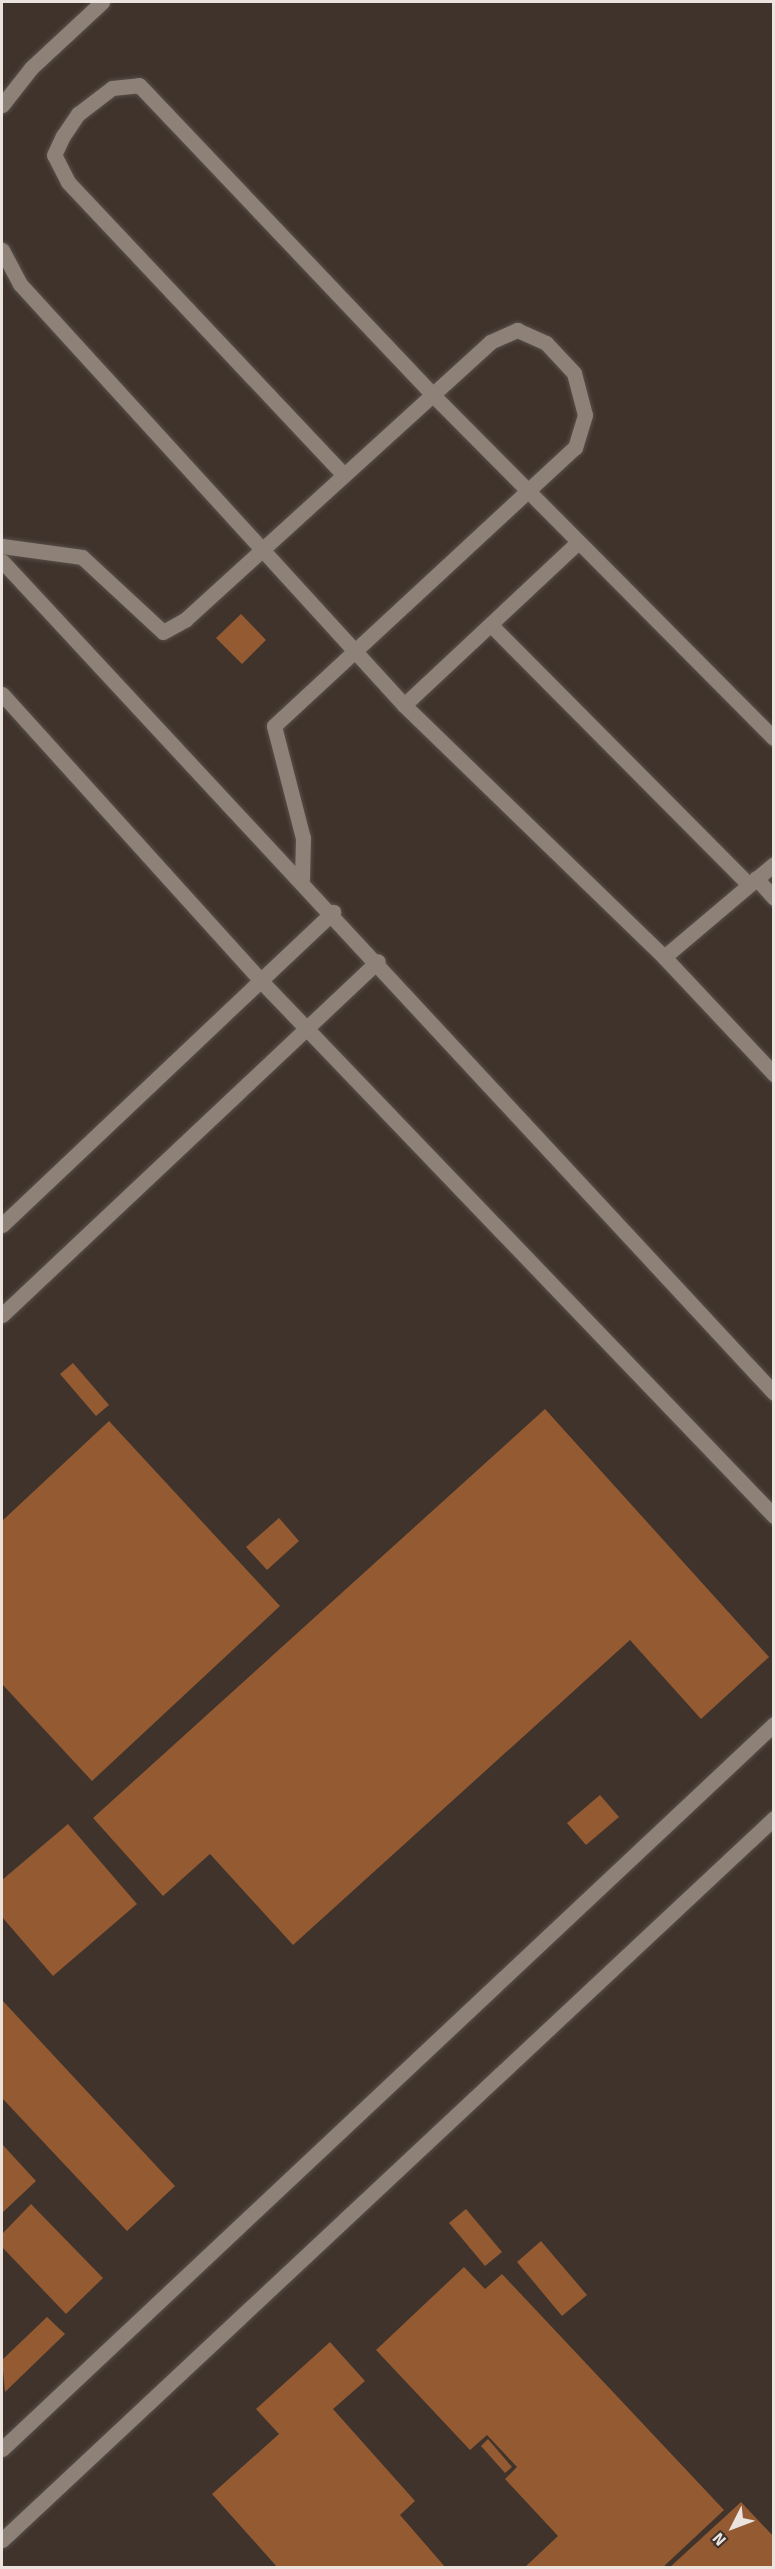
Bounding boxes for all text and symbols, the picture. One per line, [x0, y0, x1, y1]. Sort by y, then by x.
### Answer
north arrow [703, 2497, 763, 2557]
text: N [708, 2528, 731, 2550]

